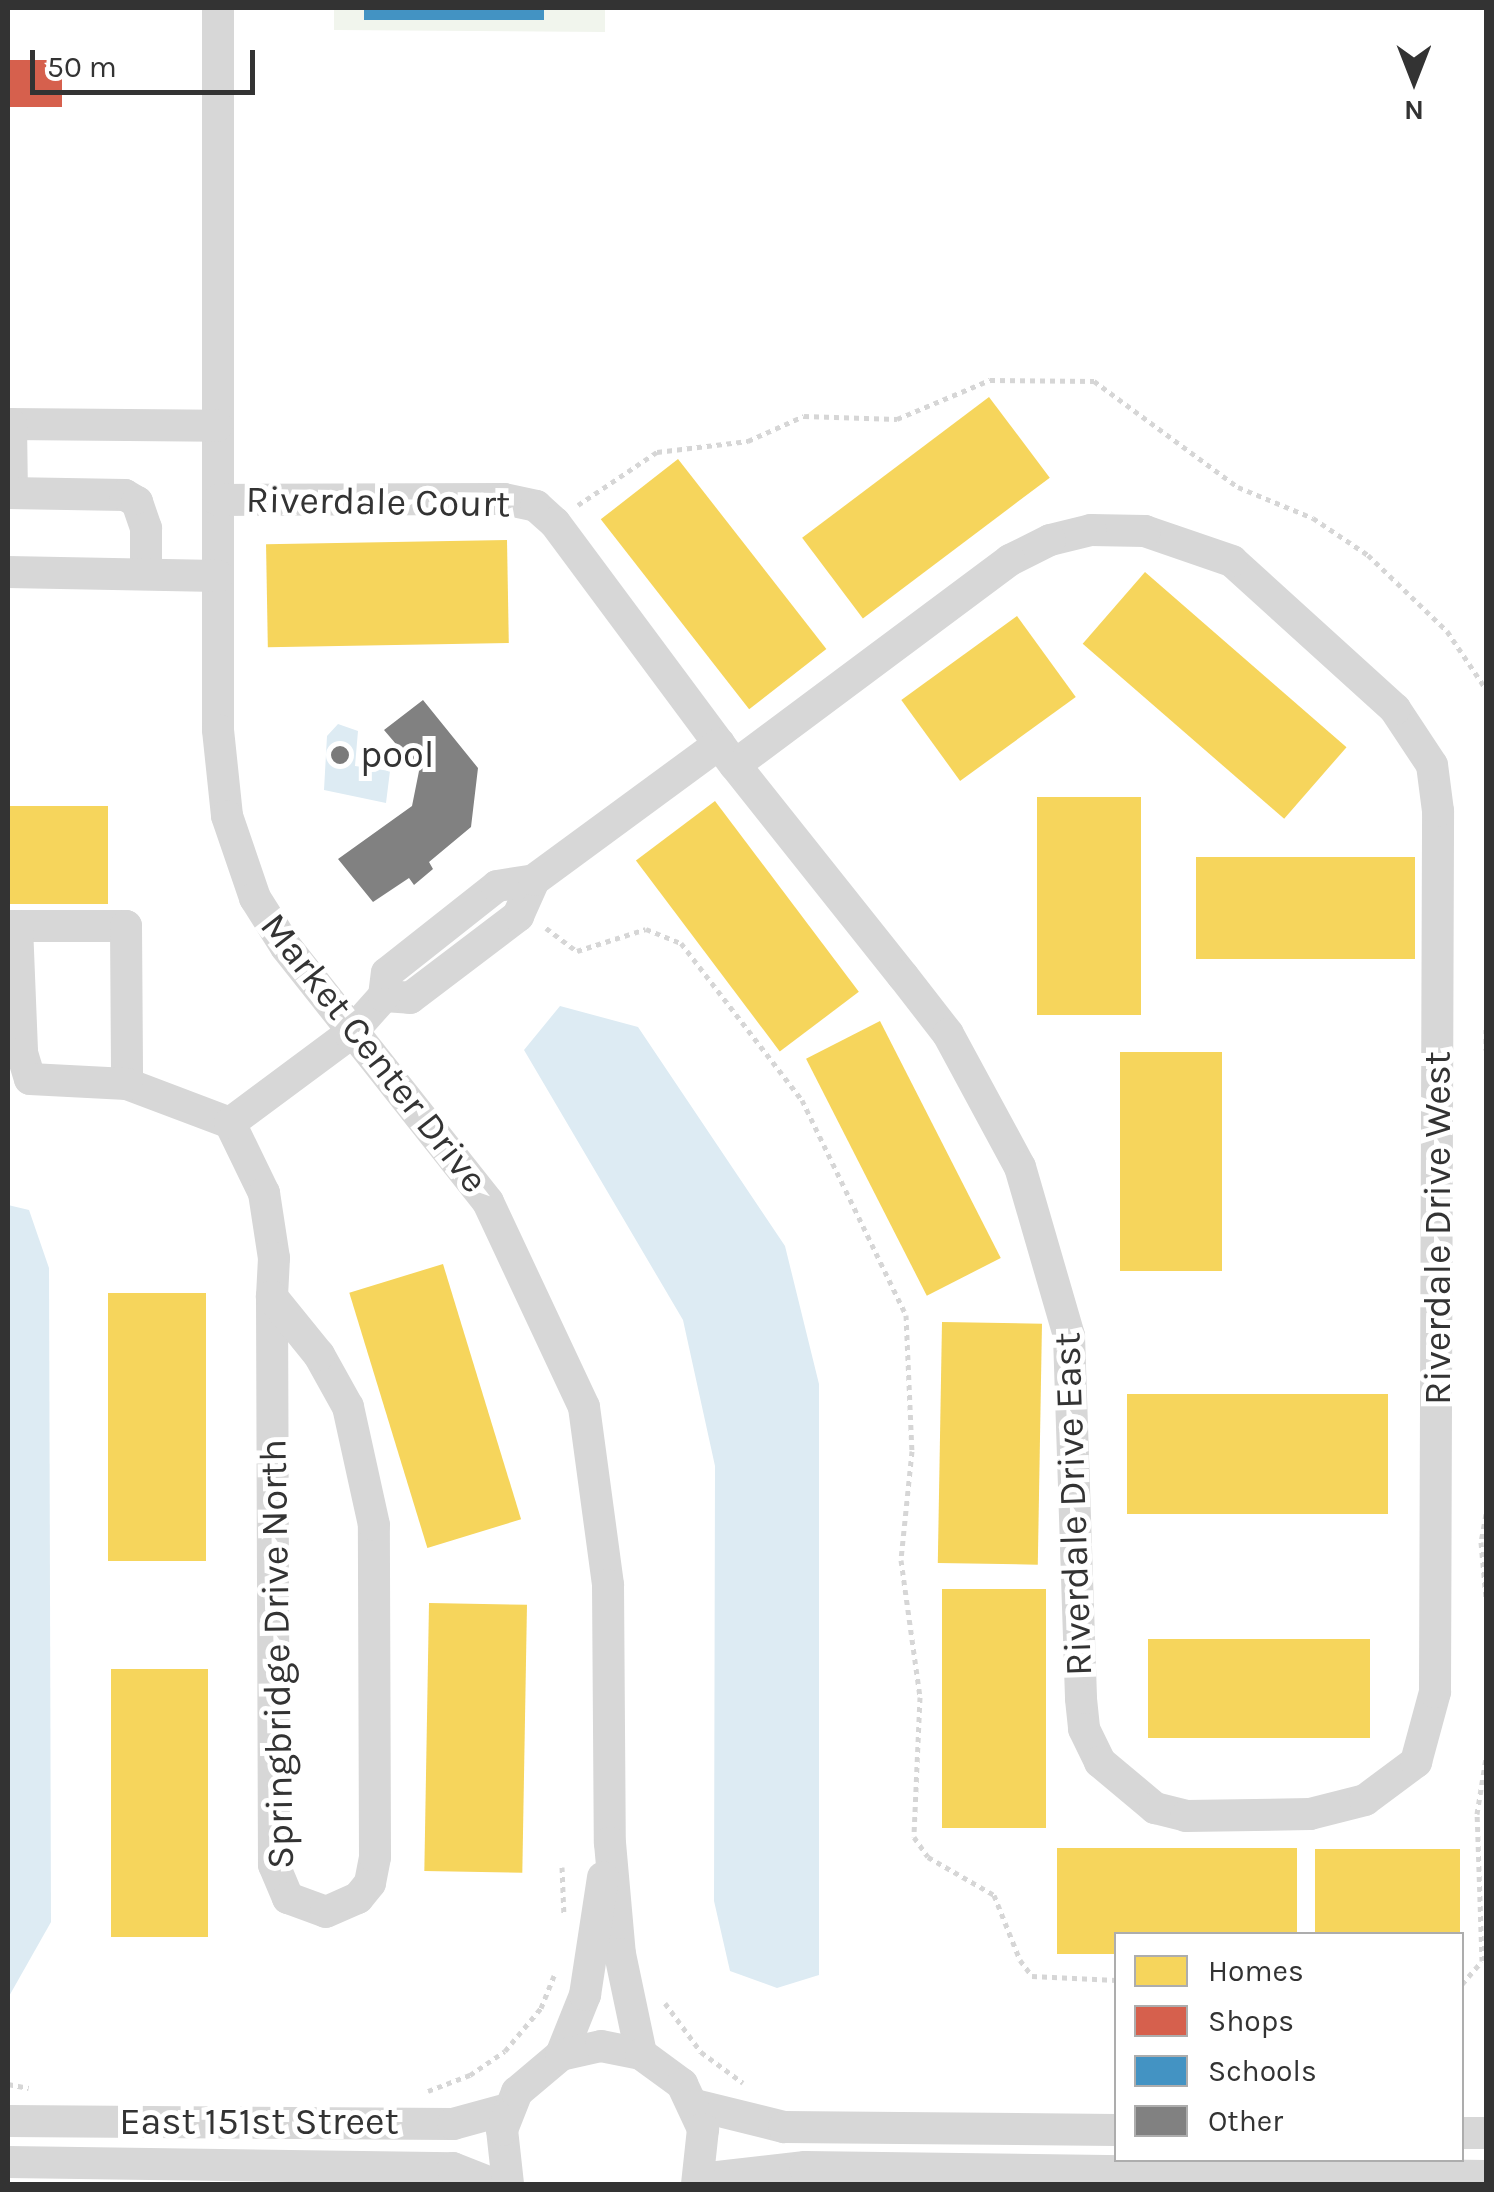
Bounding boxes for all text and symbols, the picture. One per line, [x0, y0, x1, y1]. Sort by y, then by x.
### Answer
scale bar [35, 30, 260, 92]
north arrow [1364, 30, 1464, 130]
text: 50 m [47, 49, 117, 85]
text: N [1404, 94, 1424, 127]
street label: Riverdale Court [245, 477, 511, 527]
place label: pool [360, 732, 434, 778]
marker: pool [329, 744, 351, 766]
street label: Market Center Drive [251, 904, 497, 1202]
street label: Riverdale Drive West [1415, 1051, 1461, 1405]
street label: Riverdale Drive East [1044, 1331, 1102, 1677]
street label: Springbridge Drive North [250, 1439, 304, 1869]
legend [1114, 1932, 1464, 2162]
text: Homes [1208, 1953, 1304, 1989]
text: Shops [1208, 2003, 1294, 2039]
text: Schools [1208, 2053, 1317, 2089]
street label: East 151st Street [119, 2099, 399, 2145]
text: Other [1208, 2103, 1283, 2139]

